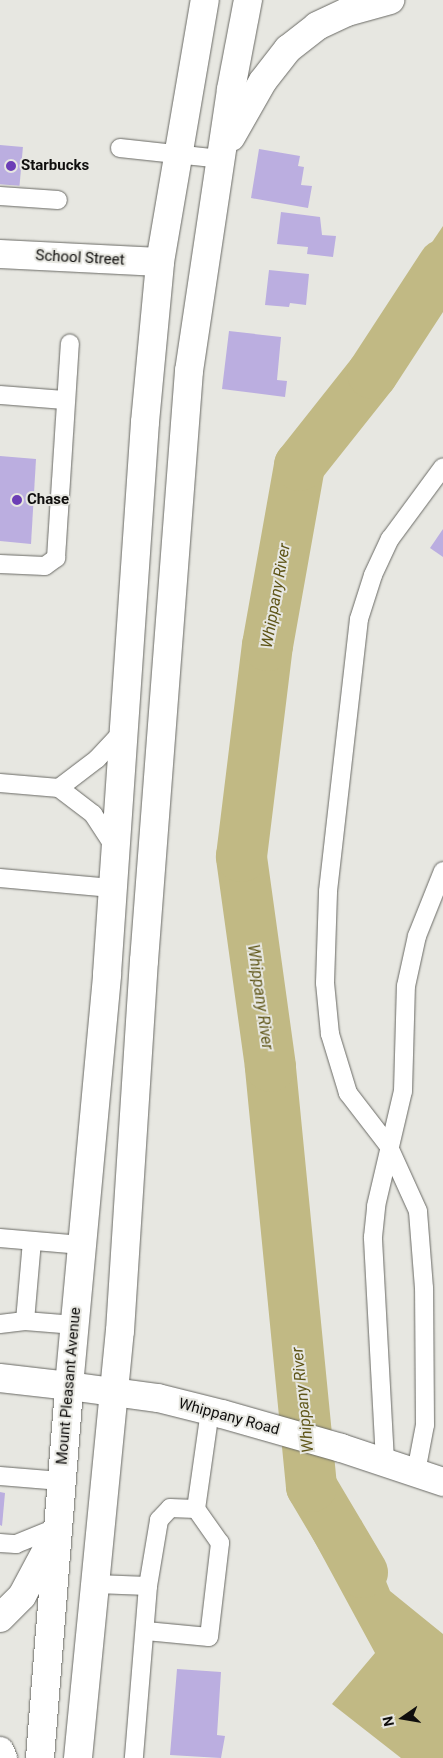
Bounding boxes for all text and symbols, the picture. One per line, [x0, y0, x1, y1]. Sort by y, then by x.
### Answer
place label: Starbucks [21, 157, 89, 175]
marker: Starbucks [5, 160, 17, 172]
street label: School Street [35, 247, 125, 269]
place label: Chase [27, 491, 69, 509]
marker: Chase [11, 494, 23, 506]
water label: Whippany River [257, 542, 295, 650]
water label: Whippany River [243, 943, 277, 1051]
street label: Mount Pleasant Avenue [53, 1307, 85, 1465]
water label: Whippany River [288, 1346, 318, 1454]
street label: Whippany Road [177, 1395, 281, 1439]
north arrow [378, 1693, 428, 1743]
text: N [379, 1715, 397, 1728]

